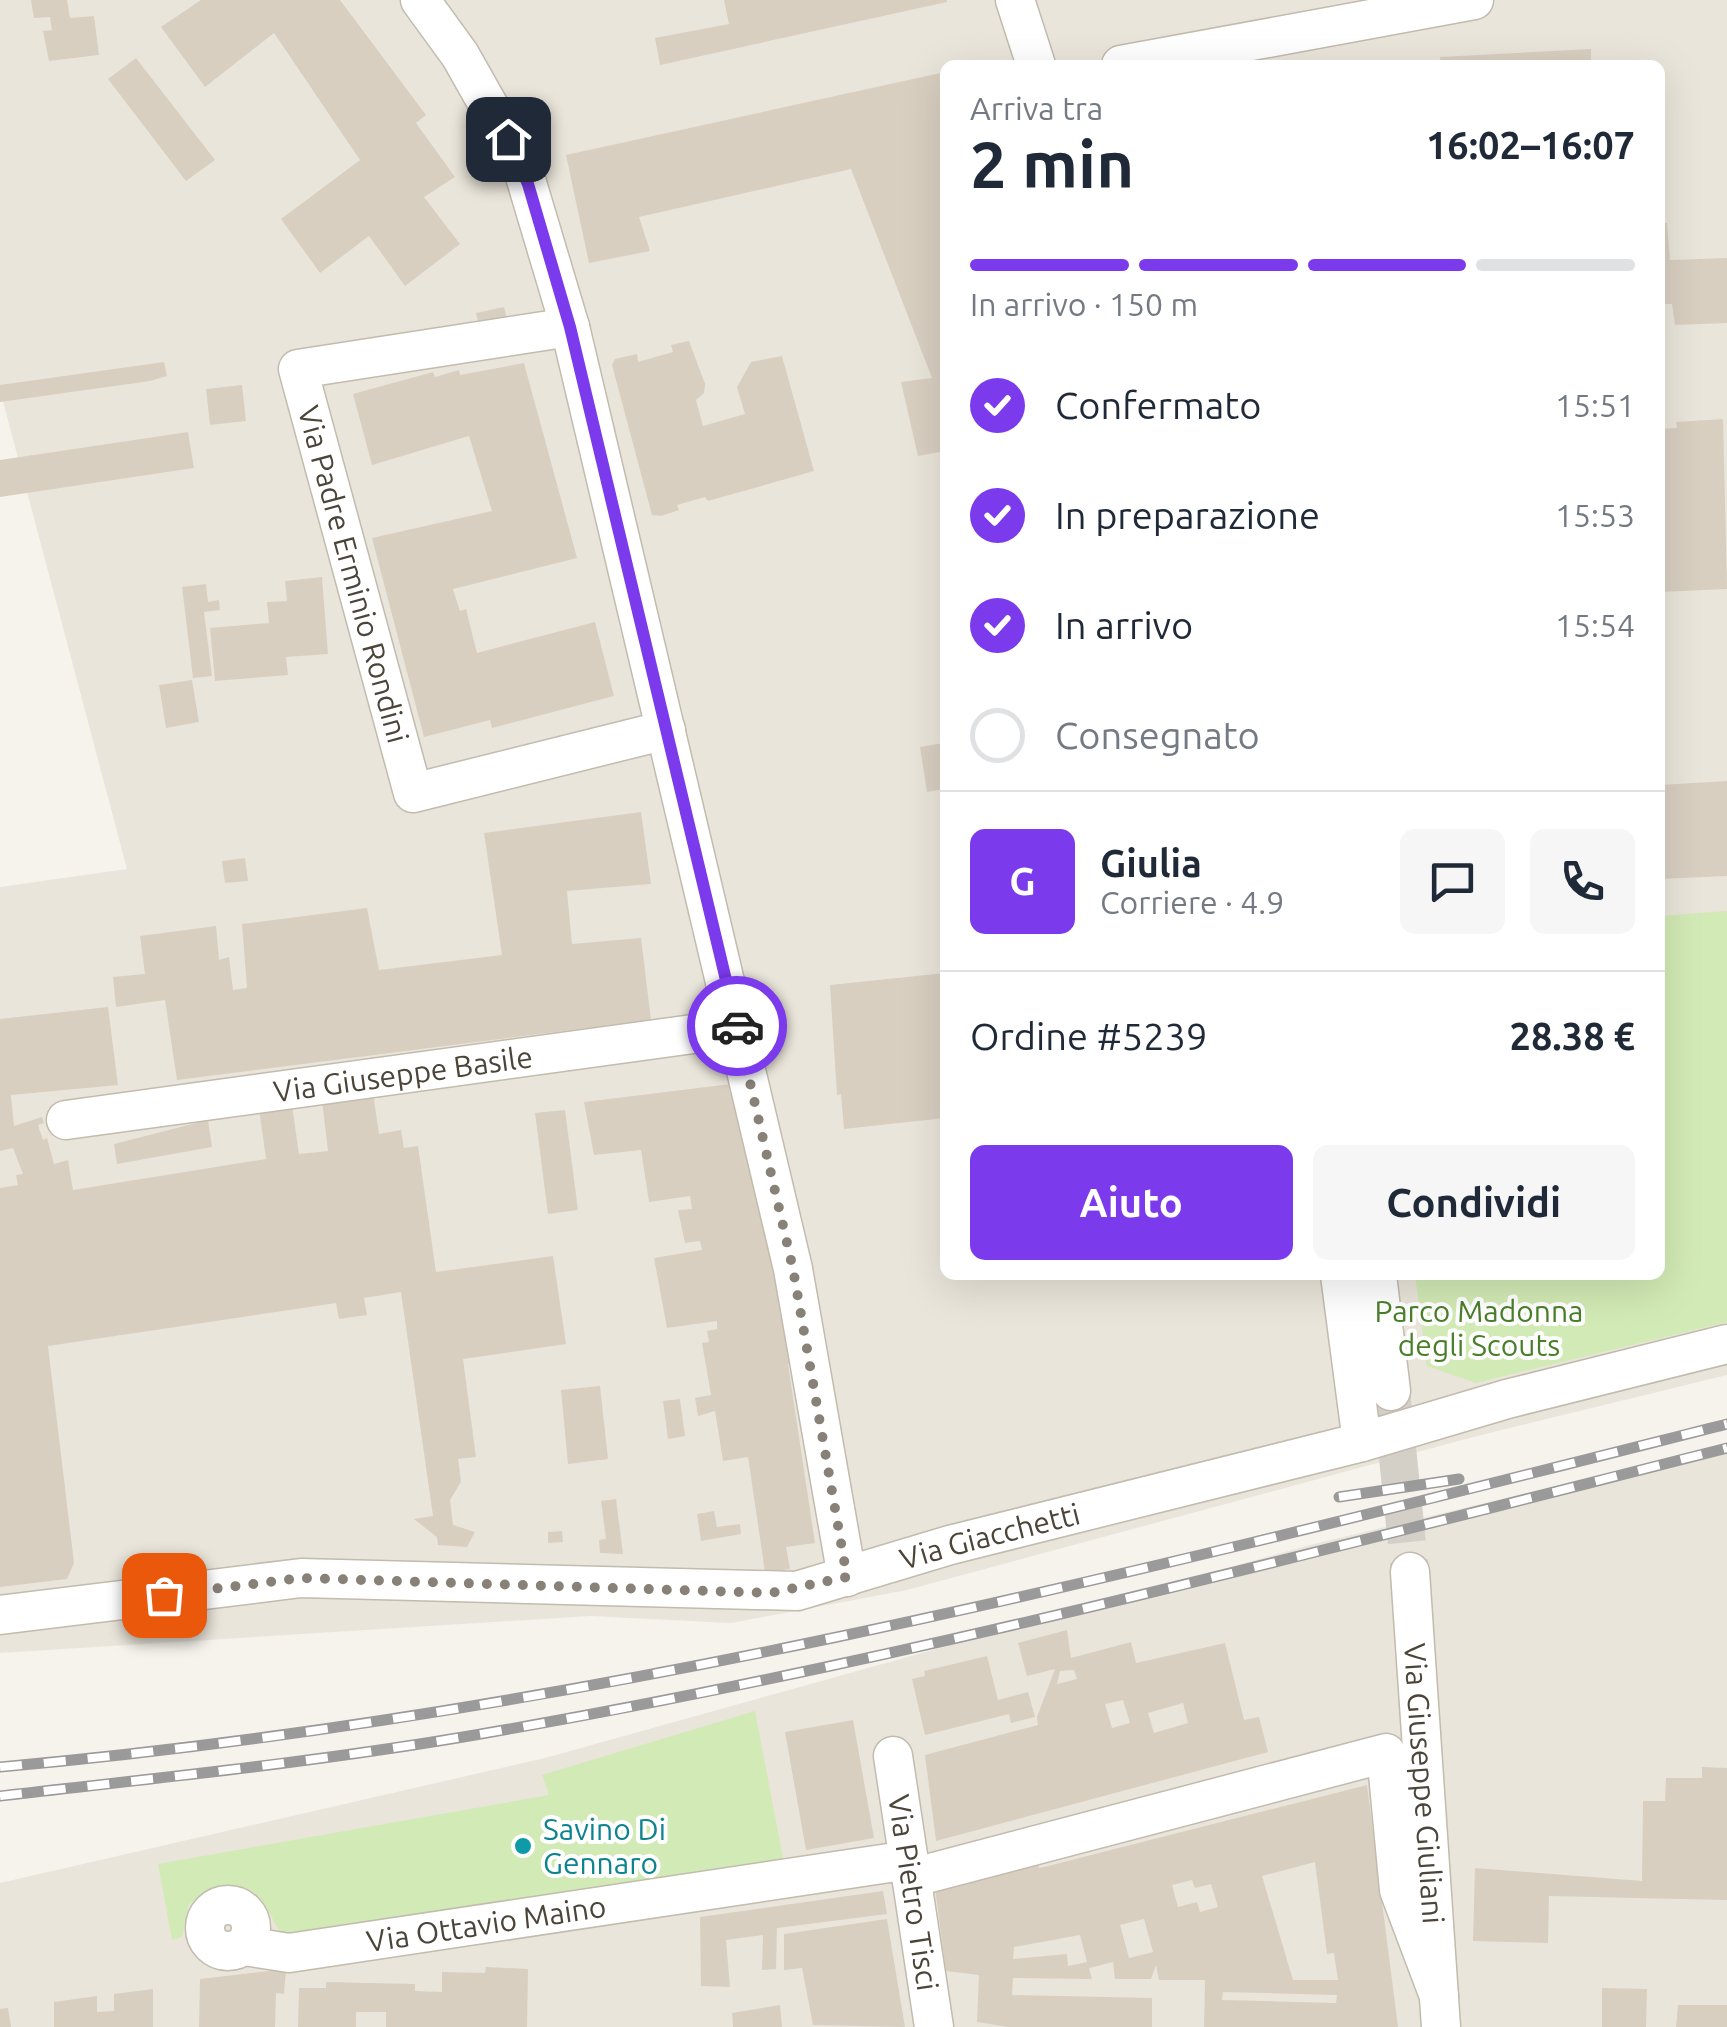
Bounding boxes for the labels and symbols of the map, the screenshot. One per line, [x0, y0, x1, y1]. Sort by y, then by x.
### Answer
pin [466, 97, 551, 182]
street label: Via Padre Erminio Rondini [292, 402, 416, 747]
courier [687, 976, 787, 1076]
street label: Via Giuseppe Basile [271, 1039, 535, 1108]
park label: Parco Madonna degli Scouts [1375, 1294, 1583, 1362]
street label: Via Giacchetti [896, 1496, 1083, 1576]
pin [122, 1553, 207, 1638]
street label: Via Giuseppe Giuliani [1398, 1642, 1451, 1925]
street label: Via Pietro Tisci [882, 1792, 945, 1993]
place label: Savino Di Gennaro [543, 1812, 666, 1880]
marker: Savino Di Gennaro [512, 1835, 534, 1857]
street label: Via Ottavio Maino [364, 1889, 608, 1958]

